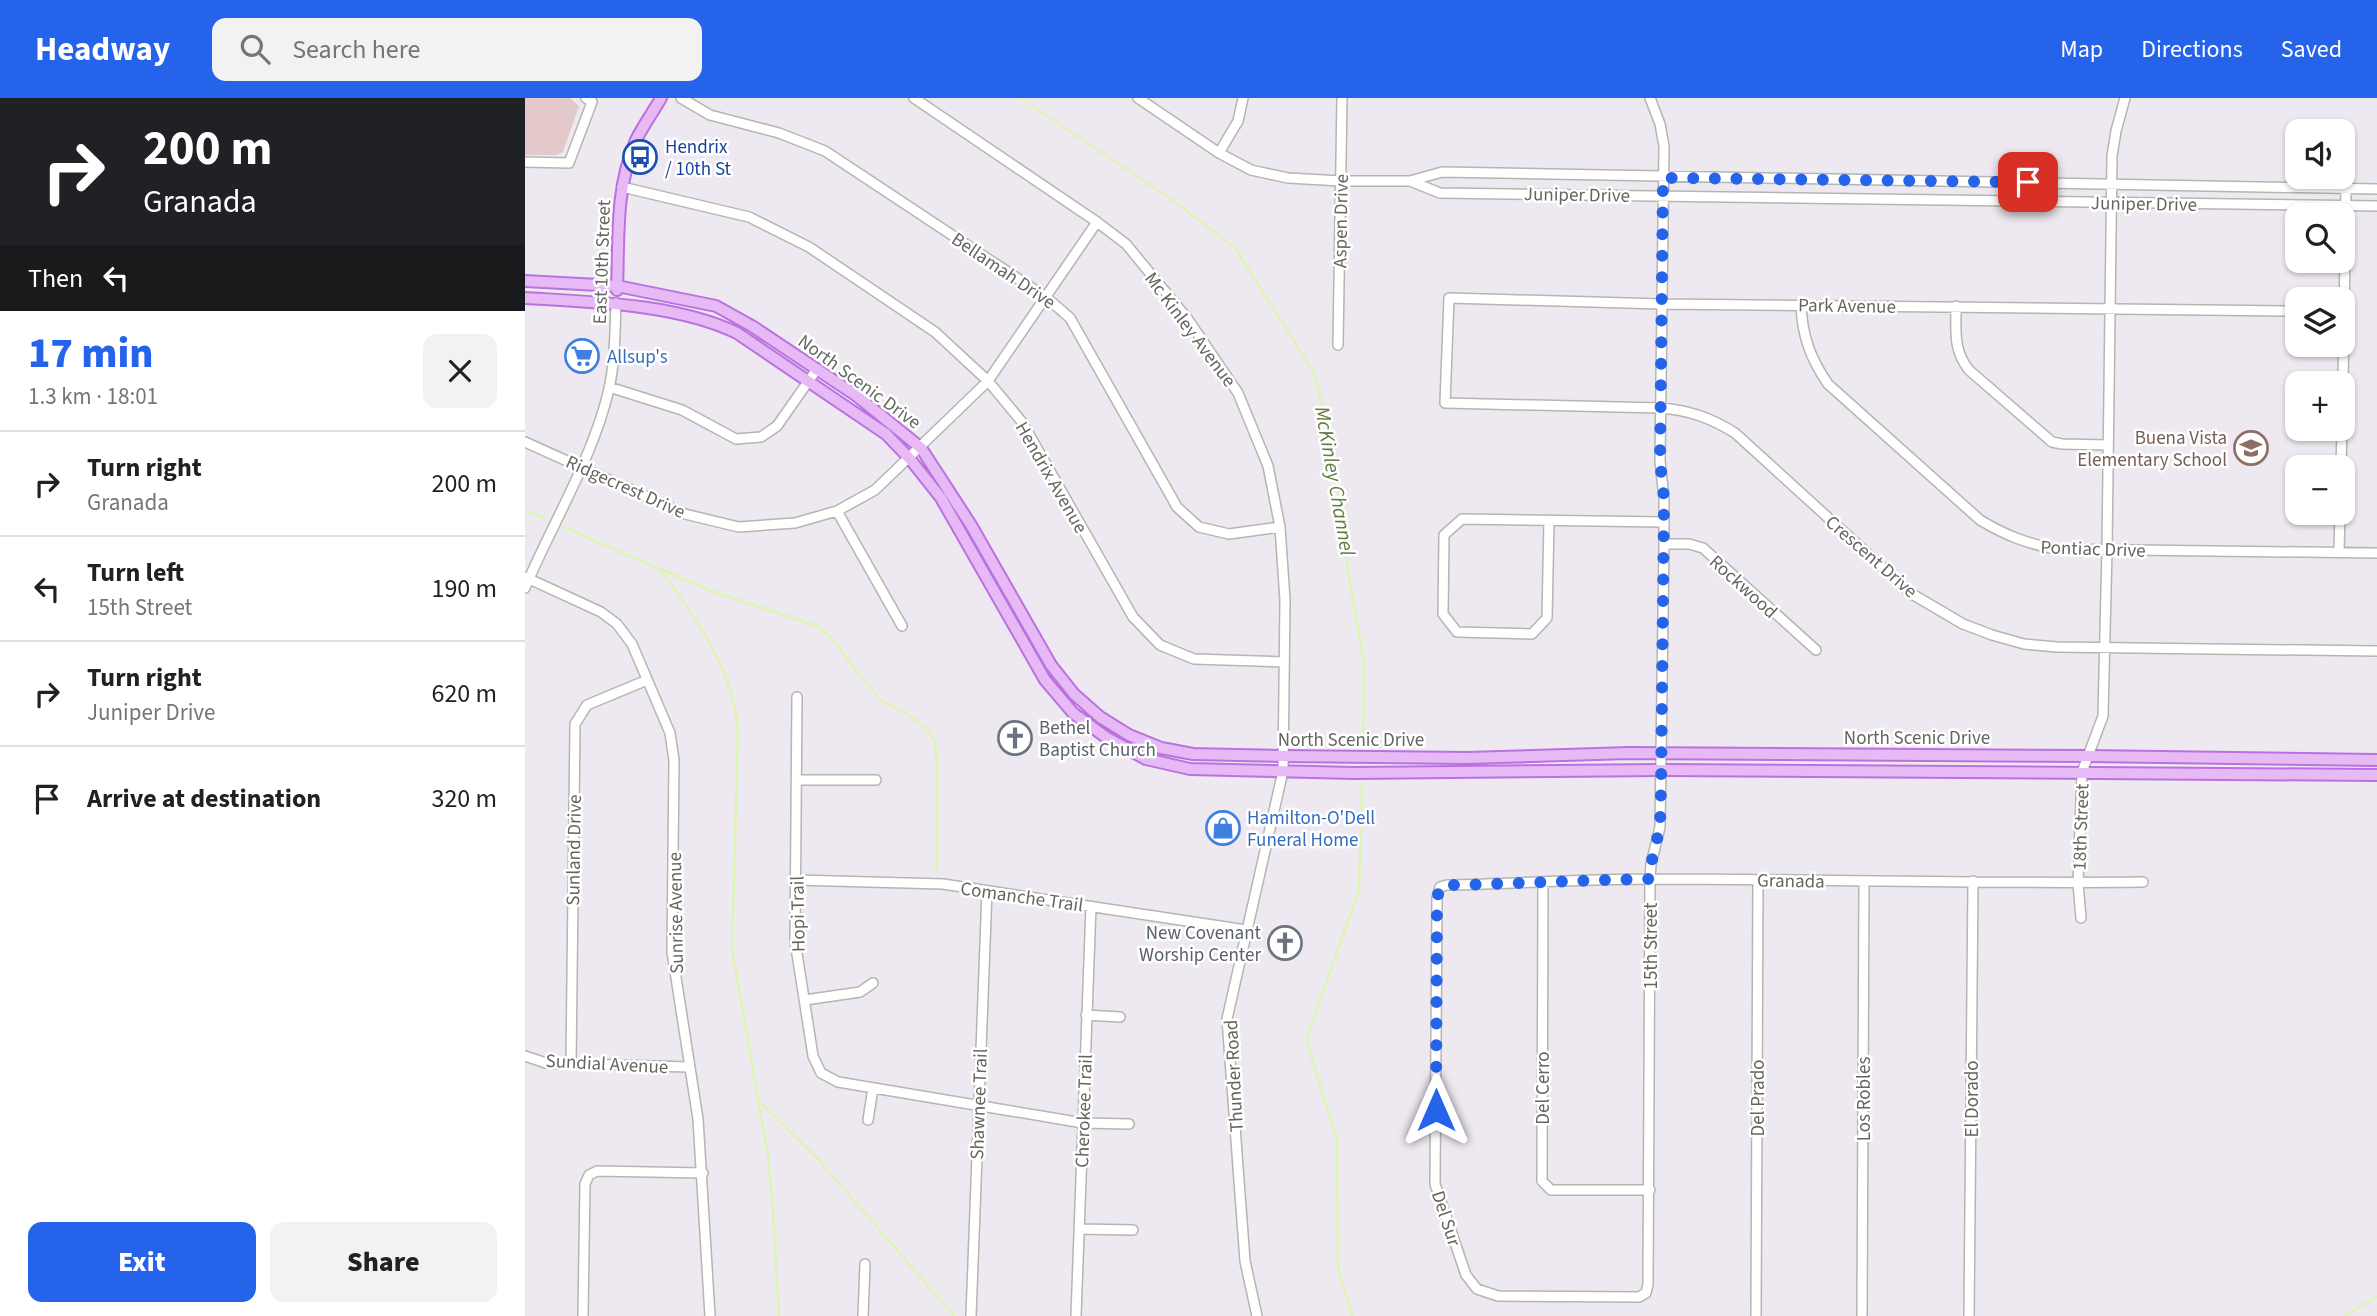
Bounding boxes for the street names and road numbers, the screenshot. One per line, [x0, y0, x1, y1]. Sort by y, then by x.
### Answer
street label: Aspen Drive [1327, 174, 1356, 268]
street label: Juniper Drive [1524, 181, 1630, 210]
street label: Juniper Drive [2091, 190, 2197, 219]
street label: East 10th Street [587, 199, 618, 325]
street label: Bellamah Drive [946, 226, 1061, 316]
street label: Mc Kinley Avenue [1138, 267, 1242, 393]
street label: Park Avenue [1798, 292, 1896, 321]
street label: North Scenic Drive [792, 328, 926, 436]
street label: Hendrix Avenue [1008, 417, 1094, 539]
street label: Ridgecrest Drive [561, 449, 689, 526]
street label: Crescent Drive [1819, 510, 1923, 605]
street label: Pontiac Drive [2040, 534, 2146, 565]
street label: Rockwood [1703, 549, 1783, 625]
street label: North Scenic Drive [1844, 725, 1990, 752]
street label: North Scenic Drive [1278, 727, 1424, 754]
street label: 18th Street [2066, 783, 2097, 871]
street label: Sunland Drive [560, 794, 589, 906]
street label: Sunrise Avenue [662, 852, 691, 974]
street label: Granada [1757, 867, 1825, 896]
street label: Hopi Trail [784, 875, 813, 952]
street label: Comanche Trail [959, 876, 1085, 919]
street label: 15th Street [1638, 902, 1665, 990]
street label: Thunder Road [1218, 1019, 1251, 1133]
street label: Sundial Avenue [545, 1048, 669, 1081]
street label: Shawnee Trail [964, 1048, 995, 1160]
street label: Del Cerro [1530, 1051, 1557, 1125]
street label: Cherokee Trail [1069, 1054, 1100, 1168]
street label: Los Robles [1851, 1057, 1878, 1141]
street label: Del Prado [1745, 1059, 1772, 1137]
street label: El Dorado [1959, 1060, 1986, 1138]
street label: Del Sur [1424, 1187, 1467, 1250]

